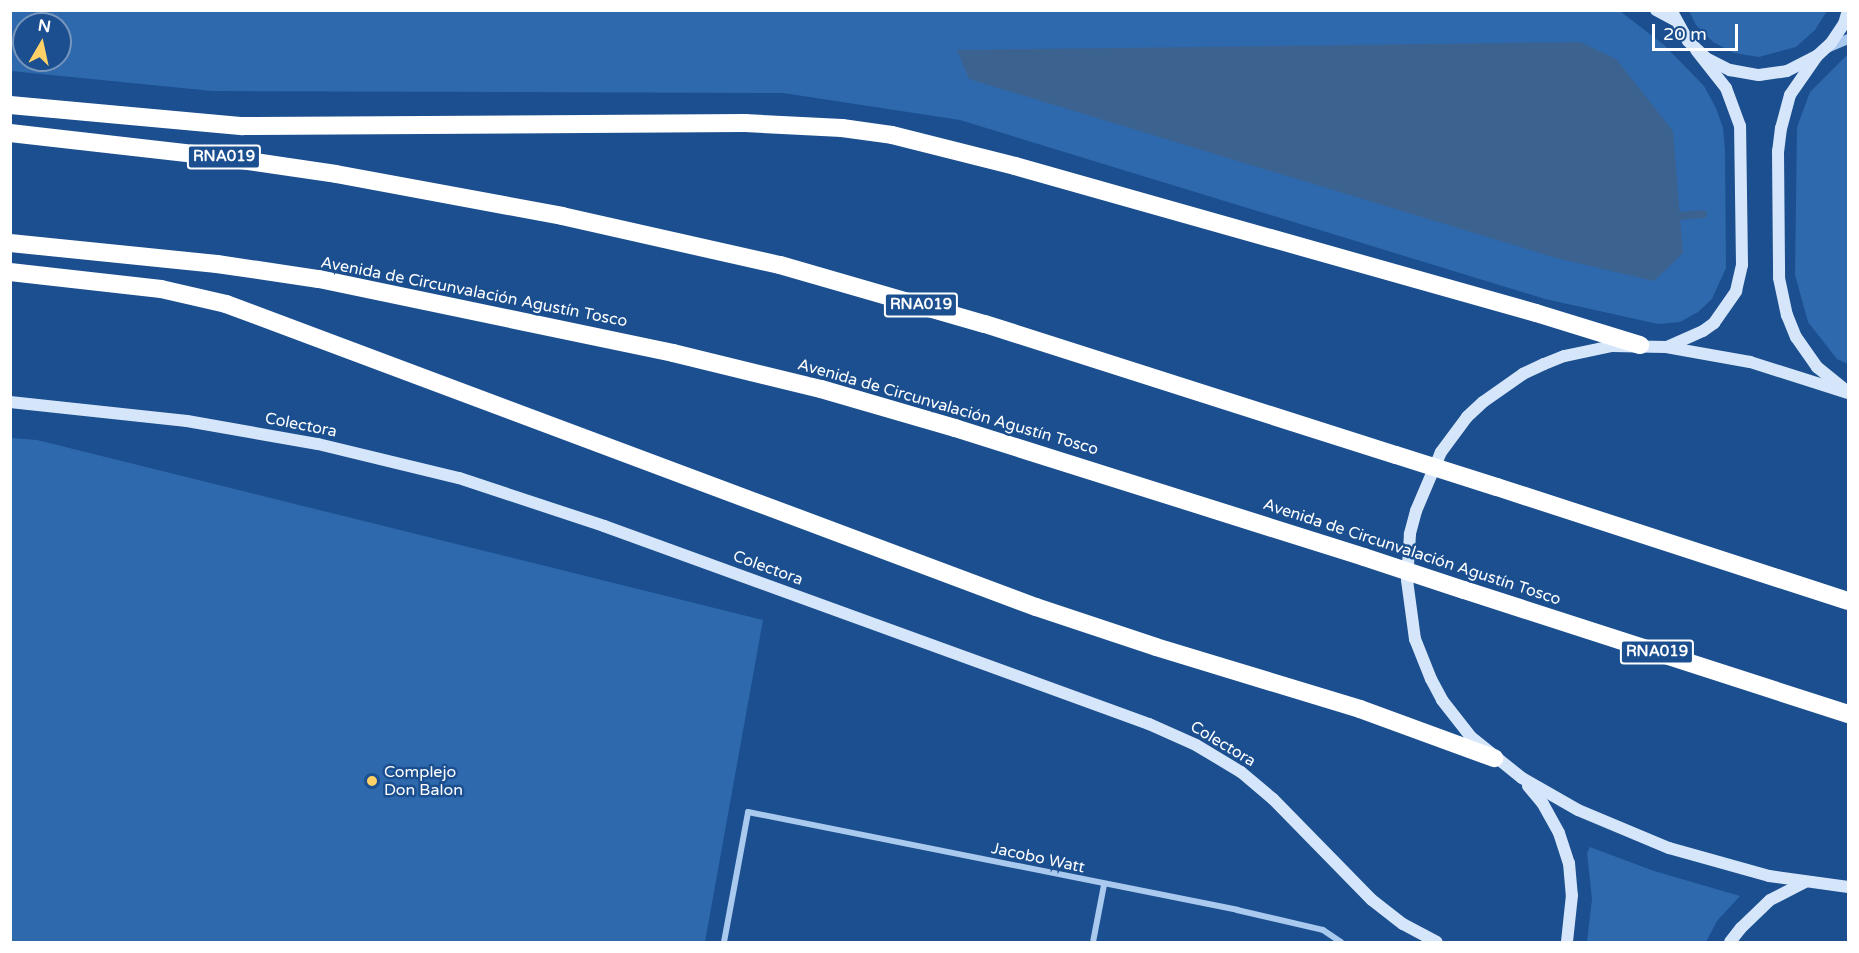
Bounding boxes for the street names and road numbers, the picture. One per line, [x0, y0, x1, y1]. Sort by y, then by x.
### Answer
road number: RNA019 [186, 145, 262, 169]
street label: Avenida de Circunvalación Agustín Tosco [319, 253, 629, 331]
road number: RNA019 [884, 293, 958, 317]
street label: Avenida de Circunvalación Agustín Tosco [795, 355, 1101, 459]
street label: Colectora [263, 409, 339, 441]
street label: Avenida de Circunvalación Agustín Tosco [1261, 495, 1563, 609]
street label: Colectora [730, 546, 806, 590]
road number: RNA019 [1620, 640, 1694, 664]
street label: Colectora [1187, 717, 1259, 771]
street label: Jacobo Watt [989, 839, 1087, 877]

